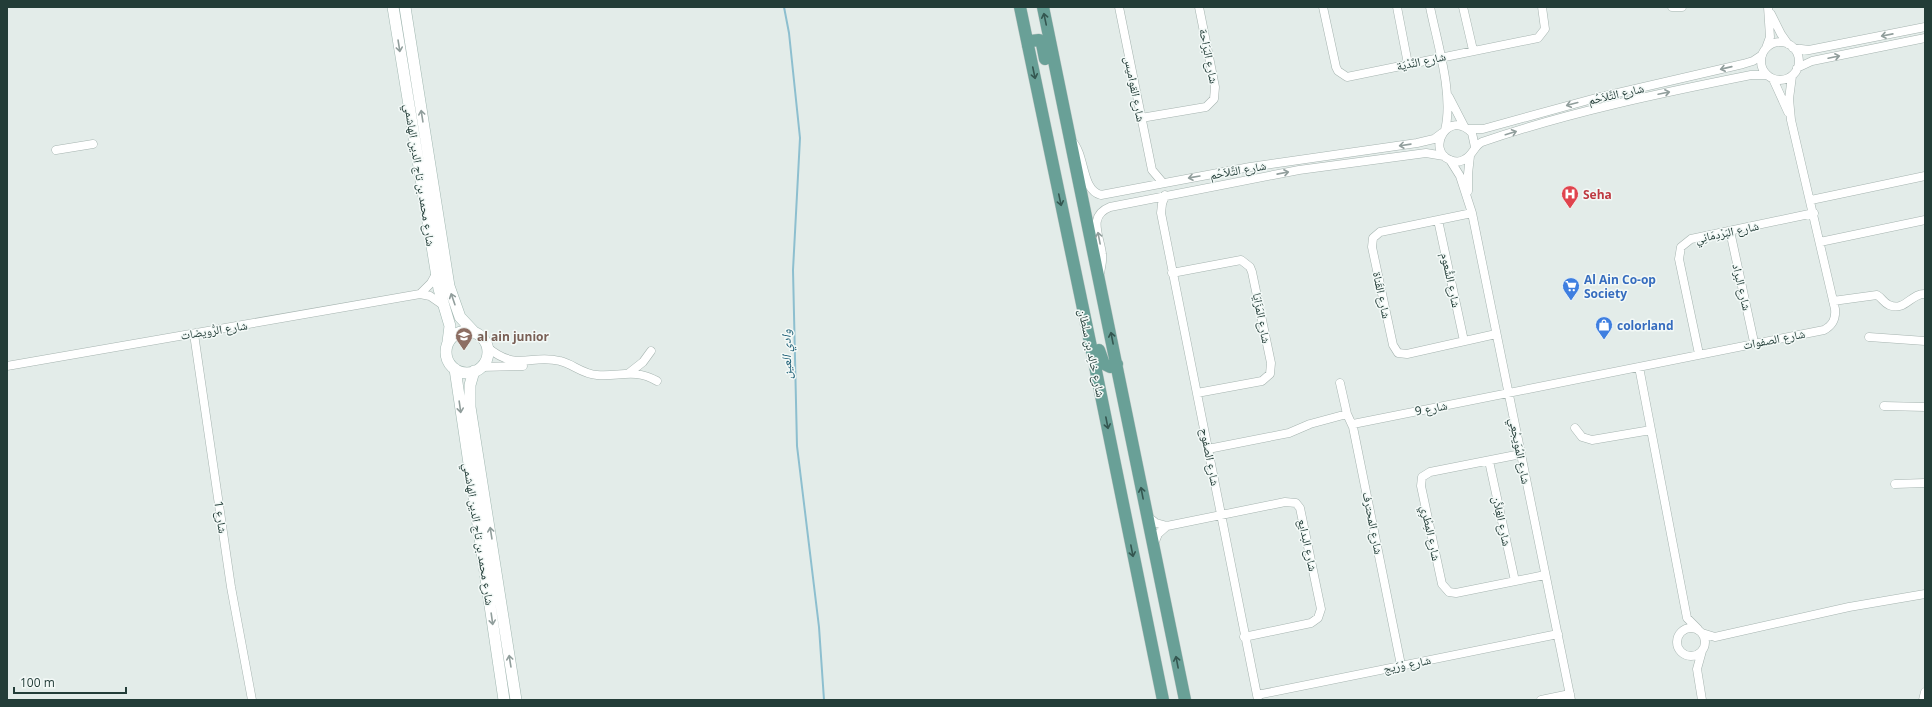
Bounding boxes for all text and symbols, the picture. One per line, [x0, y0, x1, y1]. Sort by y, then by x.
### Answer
one-way arrow [1041, 13, 1049, 26]
street label: شارع البَرَاحة [1195, 27, 1223, 85]
one-way arrow [1881, 31, 1894, 39]
one-way arrow [395, 39, 403, 52]
street label: شارع النَّدْيَة [1395, 47, 1447, 75]
one-way arrow [1827, 52, 1840, 60]
street label: شارع القواميس [1120, 55, 1150, 123]
one-way arrow [1720, 65, 1733, 73]
one-way arrow [1030, 66, 1038, 79]
street label: شارع التَّلاَحُم [1586, 79, 1646, 109]
one-way arrow [1657, 89, 1670, 97]
one-way arrow [1566, 101, 1579, 108]
street label: شارع محمد بن تاج الدين الهاشمي [398, 103, 440, 248]
one-way arrow [418, 110, 426, 123]
one-way arrow [1504, 129, 1517, 136]
one-way arrow [1399, 141, 1412, 149]
street label: شارع التَّلاَحُم [1208, 157, 1268, 183]
one-way arrow [1276, 169, 1289, 177]
one-way arrow [1188, 173, 1201, 181]
hospital icon: Seha [1560, 184, 1580, 209]
place label: Seha [1583, 186, 1612, 203]
one-way arrow [1057, 193, 1065, 206]
street label: شارع البَرْدِمَانِي [1694, 217, 1761, 249]
one-way arrow [1094, 232, 1102, 245]
street label: شارع الشُّعوم [1437, 251, 1465, 309]
street label: شارع البراد [1728, 262, 1756, 312]
street label: شارع القَناة [1369, 270, 1395, 320]
place label: Al Ain Co-op Society [1584, 271, 1656, 302]
supermarket icon: Al Ain Co-op Society [1561, 276, 1581, 301]
street label: شارع المَزَايَا [1249, 291, 1275, 345]
one-way arrow [449, 293, 456, 306]
street label: شارع خالِد بن سلطان [1074, 307, 1110, 399]
shop icon: colorland [1594, 315, 1614, 340]
street label: شارع الرُّويضات [179, 316, 249, 344]
place label: colorland [1617, 317, 1674, 334]
street label: شارع الصفوات [1741, 325, 1807, 353]
school or university icon: al ain junior [454, 326, 474, 351]
place label: al ain junior [477, 328, 549, 345]
water label: وادي العين [777, 329, 798, 379]
one-way arrow [1108, 332, 1116, 345]
street label: شارع 9 [1413, 397, 1449, 419]
one-way arrow [456, 400, 464, 413]
one-way arrow [1103, 416, 1111, 429]
street label: شارع المُوَيجْعِي [1503, 416, 1535, 486]
street label: شارع الصفوح [1196, 427, 1224, 487]
street label: شارع محمد بن تاج الدين الهاشمي [457, 462, 499, 607]
one-way arrow [1138, 487, 1146, 500]
street label: شارع المحترف [1359, 490, 1387, 556]
street label: شارع الغِلاَّن [1488, 494, 1516, 548]
street label: شارع 1 [210, 500, 232, 535]
street label: شارع المِطْرِي [1415, 504, 1445, 563]
street label: شارع البدايع [1294, 517, 1322, 573]
one-way arrow [487, 527, 495, 540]
one-way arrow [1128, 544, 1136, 557]
one-way arrow [488, 612, 496, 625]
street label: شارع وْرَيج [1382, 651, 1432, 677]
one-way arrow [506, 655, 514, 668]
one-way arrow [1173, 656, 1181, 669]
scale bar [14, 669, 126, 695]
text: 100 m [20, 674, 55, 691]

